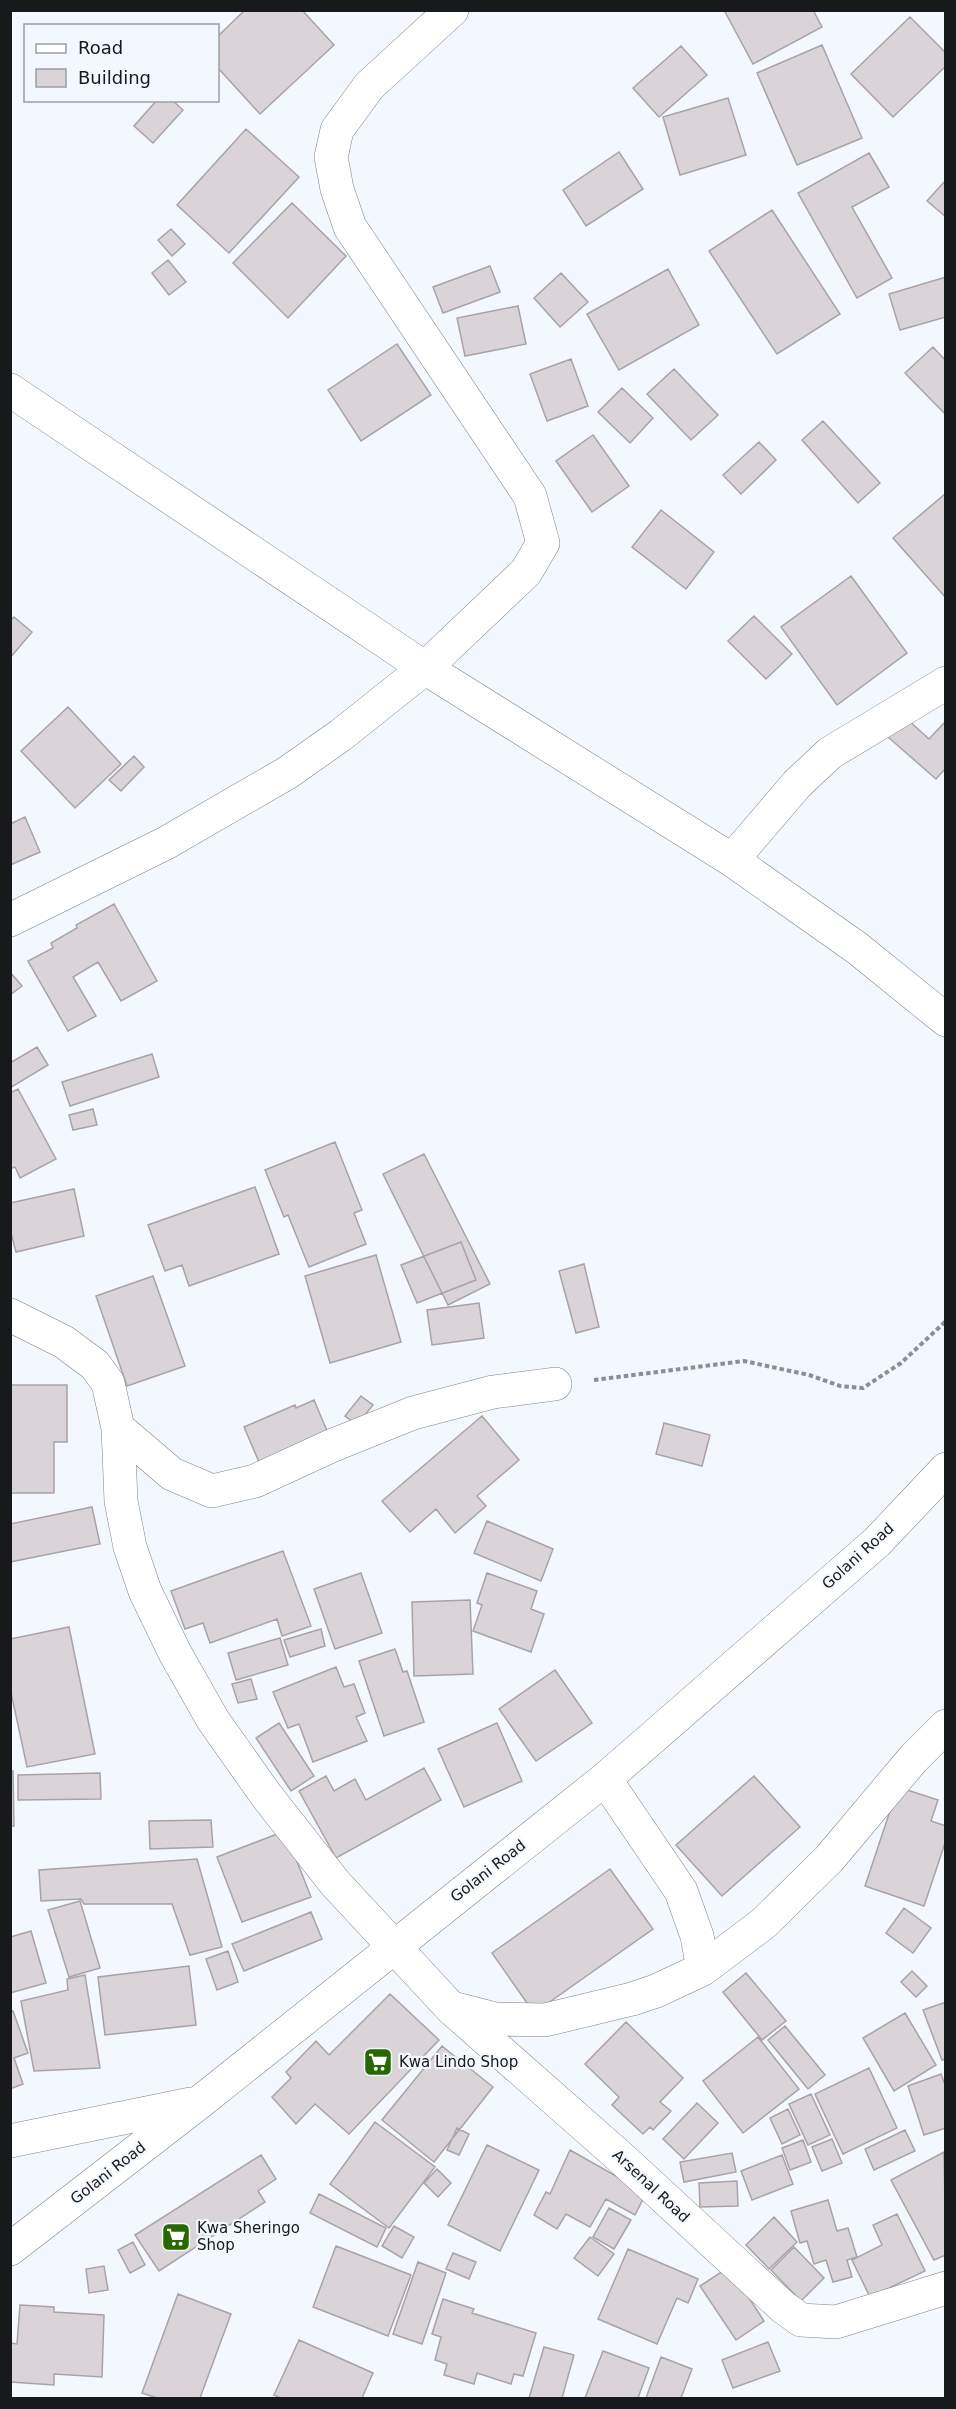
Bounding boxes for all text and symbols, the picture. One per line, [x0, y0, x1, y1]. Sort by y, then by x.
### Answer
legend [24, 24, 219, 102]
text: Road [78, 37, 123, 58]
text: Building [78, 67, 151, 88]
street label: Golani Road [818, 1519, 898, 1593]
street label: Golani Road [447, 1836, 529, 1906]
supermarket icon: Kwa Lindo Shop [362, 2046, 394, 2078]
place label: Kwa Lindo Shop [399, 2053, 518, 2071]
street label: Golani Road [67, 2138, 149, 2208]
street label: Arsenal Road [609, 2146, 693, 2226]
place label: Kwa Sheringo Shop [197, 2219, 300, 2254]
supermarket icon: Kwa Sheringo Shop [160, 2221, 192, 2253]

